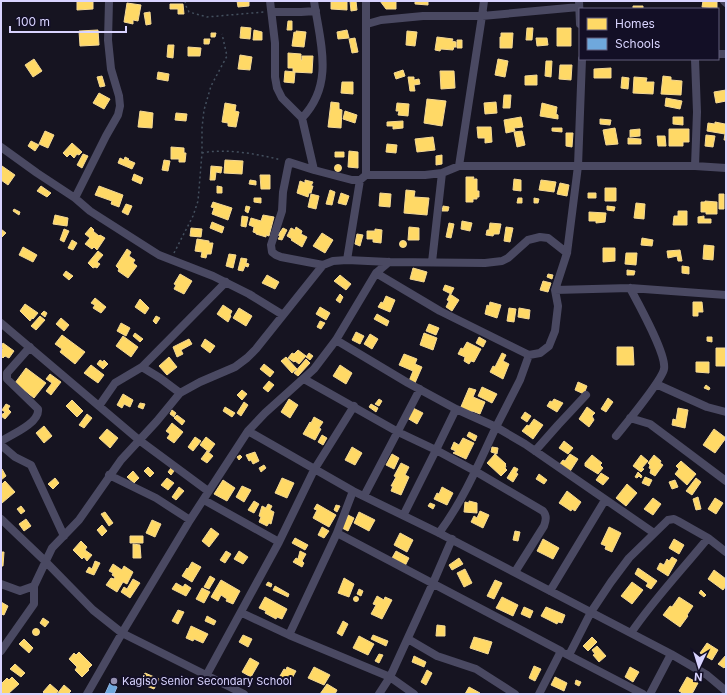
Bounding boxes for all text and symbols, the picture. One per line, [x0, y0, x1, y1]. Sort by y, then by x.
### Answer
scale bar [10, 8, 126, 34]
legend [579, 8, 719, 60]
text: 100 m [16, 14, 50, 29]
text: Homes [615, 16, 655, 31]
text: Schools [615, 36, 660, 51]
north arrow [679, 647, 719, 687]
text: N [694, 670, 703, 684]
place label: Kagiso Senior Secondary School [122, 674, 292, 688]
marker: Kagiso Senior Secondary School [109, 676, 119, 686]

